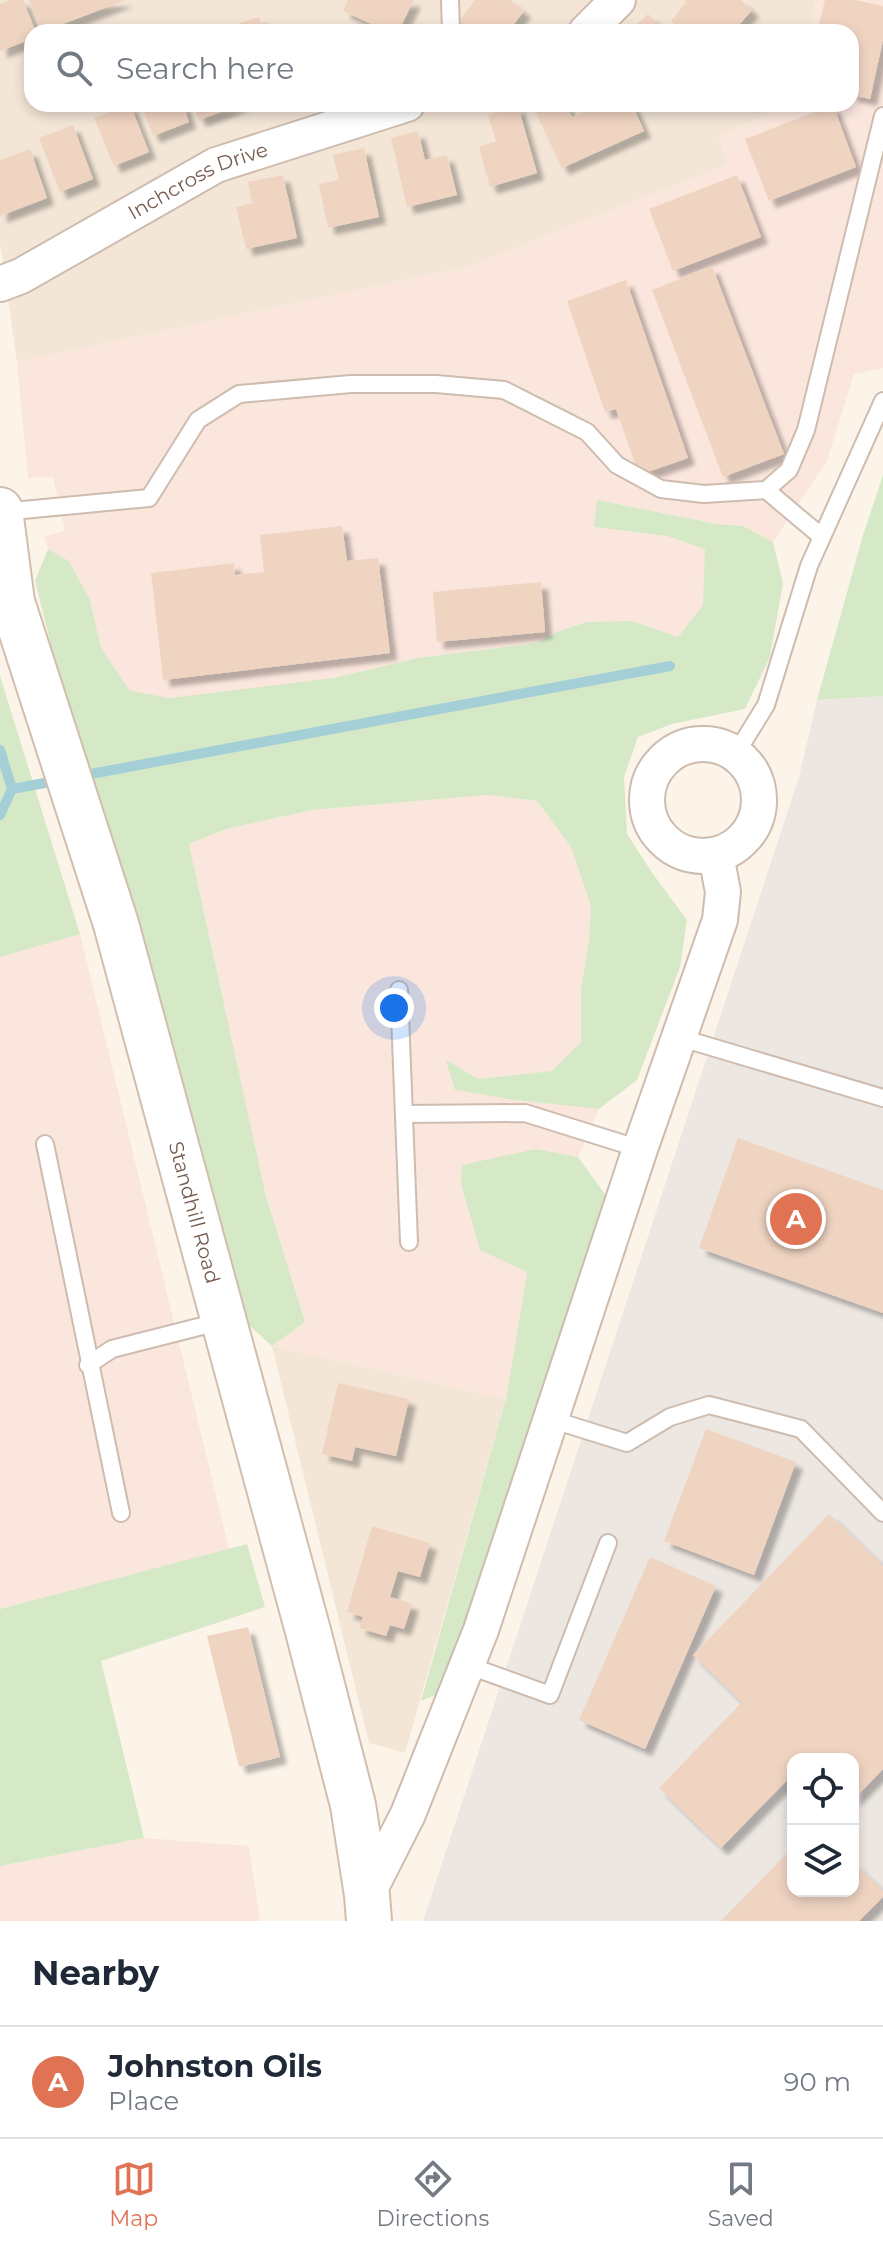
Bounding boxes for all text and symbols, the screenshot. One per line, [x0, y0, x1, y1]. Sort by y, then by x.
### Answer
search box [24, 24, 859, 112]
icon: search [52, 46, 96, 90]
text: Search here [116, 50, 294, 87]
street label: Inchcross Drive [124, 137, 271, 225]
your location [374, 988, 414, 1028]
street label: Standhill Road [164, 1139, 225, 1286]
pin: A [770, 1189, 822, 1249]
map controls [787, 1753, 859, 1897]
button: locate [787, 1753, 859, 1825]
button: layers [787, 1825, 859, 1897]
text: Nearby [32, 1952, 159, 1994]
text: Johnston Oils [108, 2048, 322, 2085]
text: A [48, 2066, 68, 2098]
text: 90 m [784, 2066, 851, 2098]
text: Place [108, 2085, 179, 2117]
tab: Map [109, 2157, 158, 2232]
tab: Directions [377, 2157, 489, 2232]
tab: Saved [708, 2157, 774, 2232]

